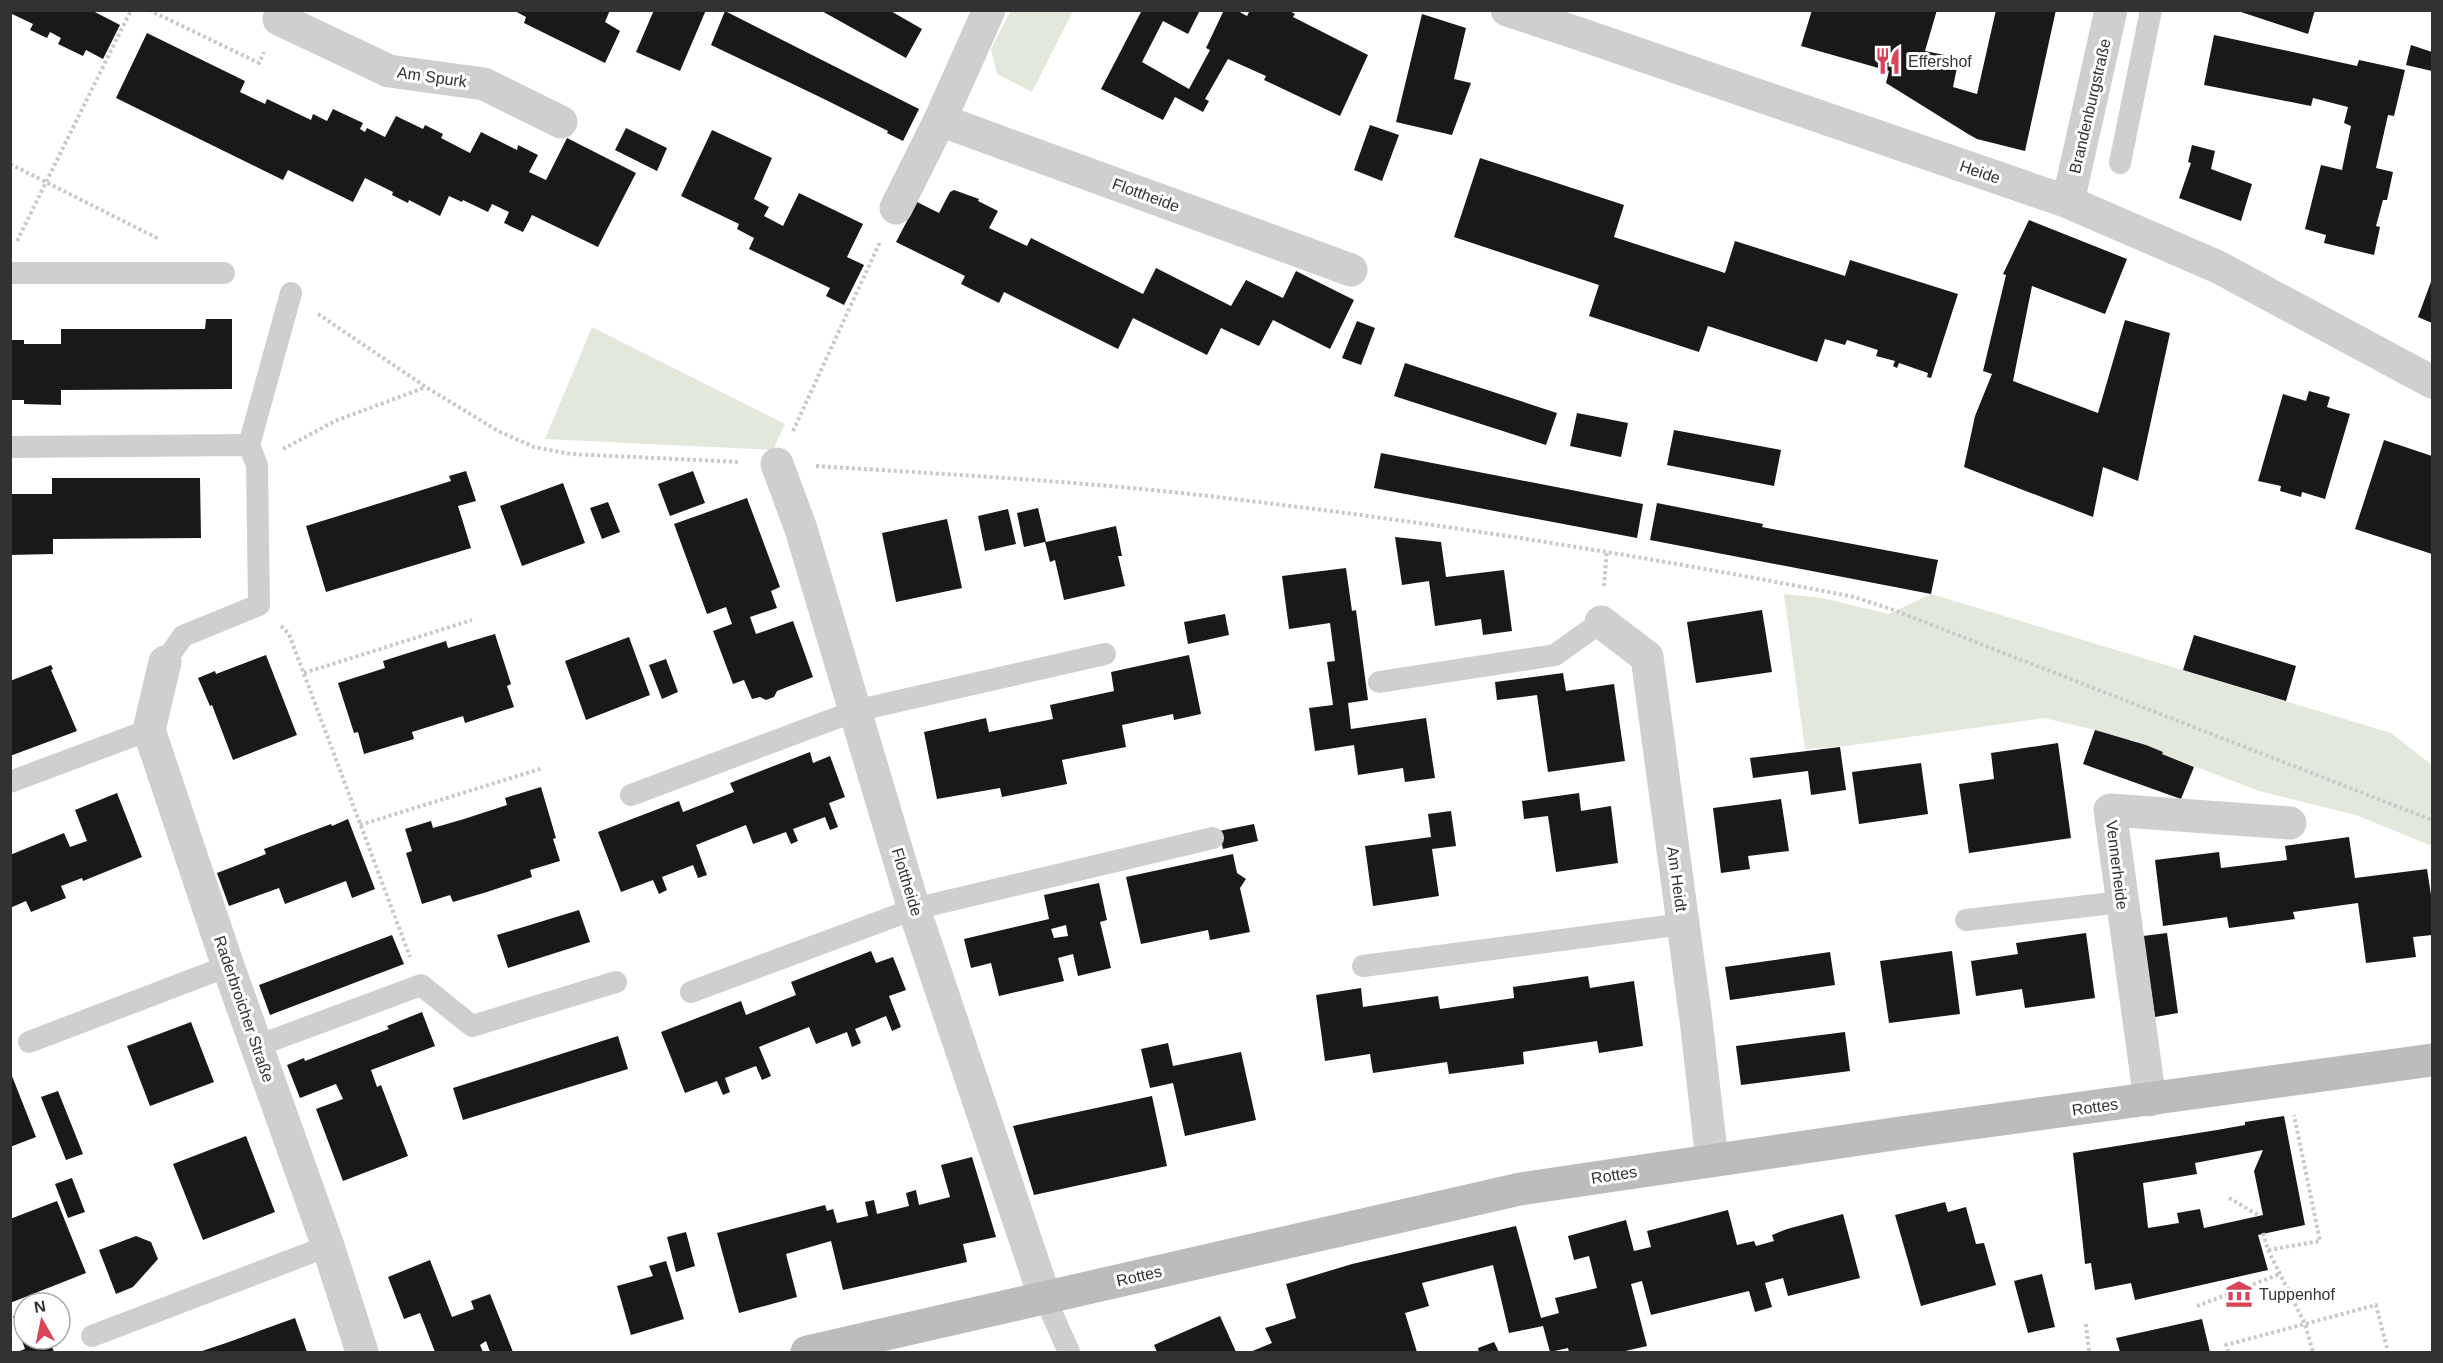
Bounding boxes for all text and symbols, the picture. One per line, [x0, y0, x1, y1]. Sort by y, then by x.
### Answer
street label: Brandenburgstraße [2066, 37, 2114, 175]
restaurant icon: Effershof [1873, 46, 1903, 76]
place label: Effershof [1908, 53, 1972, 70]
street label: Am Spurk [396, 64, 469, 90]
street label: Heide [1957, 157, 2003, 187]
street label: Flottheide [1110, 175, 1182, 215]
street label: Vennerheide [2103, 819, 2131, 911]
street label: Am Heidt [1664, 845, 1690, 913]
street label: Flottheide [889, 846, 925, 918]
street label: Raderbroicher Straße [211, 934, 277, 1085]
street label: Rottes [2071, 1095, 2119, 1119]
street label: Rottes [1590, 1163, 1638, 1187]
street label: Rottes [1115, 1263, 1163, 1289]
museum icon: Tuppenhof [2224, 1279, 2254, 1309]
place label: Tuppenhof [2259, 1286, 2335, 1303]
north arrow [12, 1291, 72, 1351]
text: N [33, 1297, 47, 1316]

